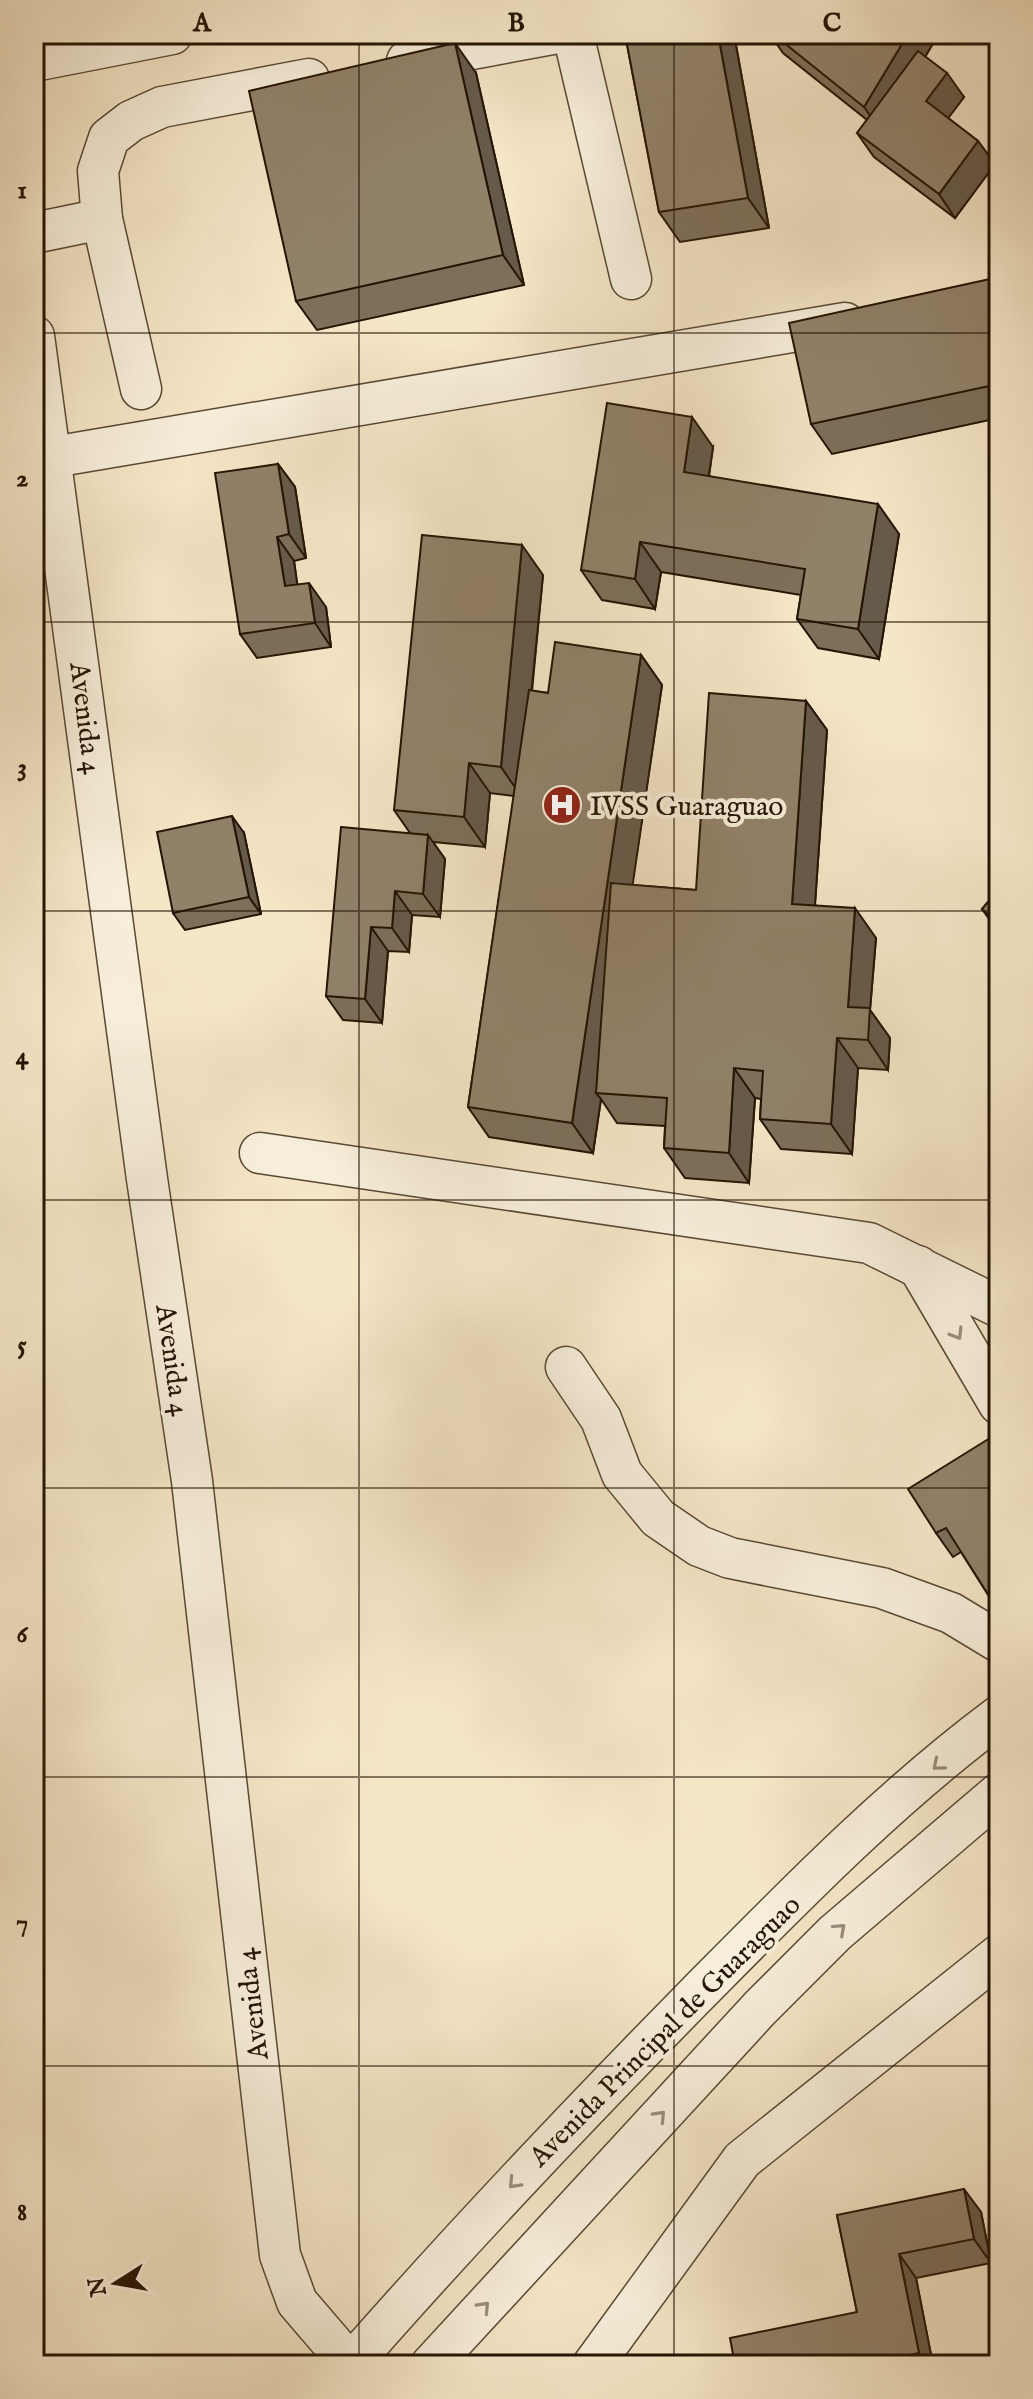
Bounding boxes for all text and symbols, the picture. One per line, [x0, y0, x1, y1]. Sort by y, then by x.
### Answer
text: A [192, 7, 212, 40]
text: B [507, 7, 525, 40]
text: C [823, 7, 842, 40]
text: 1 [17, 174, 27, 207]
text: 2 [16, 462, 28, 495]
street label: Avenida 4 [60, 659, 109, 777]
text: 3 [17, 751, 27, 784]
hospital icon: IVSS Guaraguao [541, 784, 583, 826]
place label: IVSS Guaraguao [590, 790, 783, 825]
text: 4 [16, 1040, 30, 1073]
street label: Avenida 4 [146, 1301, 197, 1419]
one-way arrow [947, 1325, 963, 1340]
text: 5 [17, 1329, 27, 1362]
text: 6 [17, 1618, 29, 1651]
one-way arrow [933, 1755, 947, 1770]
street label: Avenida Principal de Guaraguao [522, 1888, 809, 2176]
text: 7 [16, 1907, 28, 1940]
one-way arrow [831, 1923, 845, 1938]
street label: Avenida 4 [229, 1945, 278, 2063]
one-way arrow [651, 2111, 665, 2126]
one-way arrow [510, 2174, 524, 2189]
text: 8 [17, 2196, 27, 2229]
north arrow [76, 2243, 156, 2323]
text: N [83, 2274, 114, 2299]
one-way arrow [474, 2302, 489, 2317]

